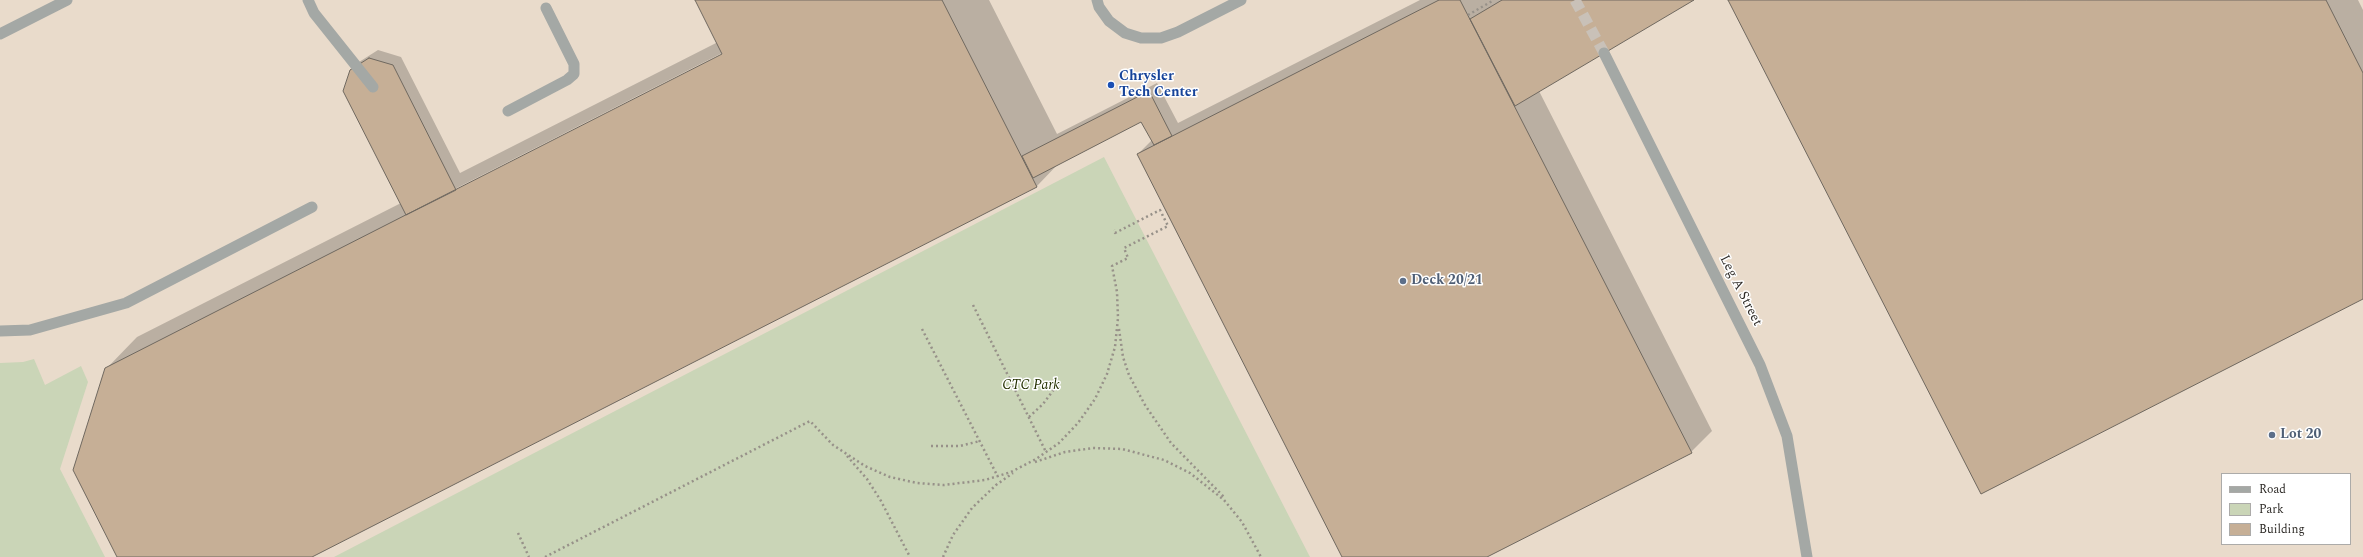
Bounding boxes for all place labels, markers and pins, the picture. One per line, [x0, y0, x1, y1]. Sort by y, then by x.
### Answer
place label: Chrysler Tech Center [1119, 69, 1198, 102]
marker: Chrysler Tech Center [1106, 80, 1116, 90]
place label: Deck 20/21 [1411, 273, 1483, 289]
marker: Deck 20/21 [1398, 276, 1408, 286]
place label: Lot 20 [2280, 427, 2321, 443]
marker: Lot 20 [2267, 430, 2277, 440]

